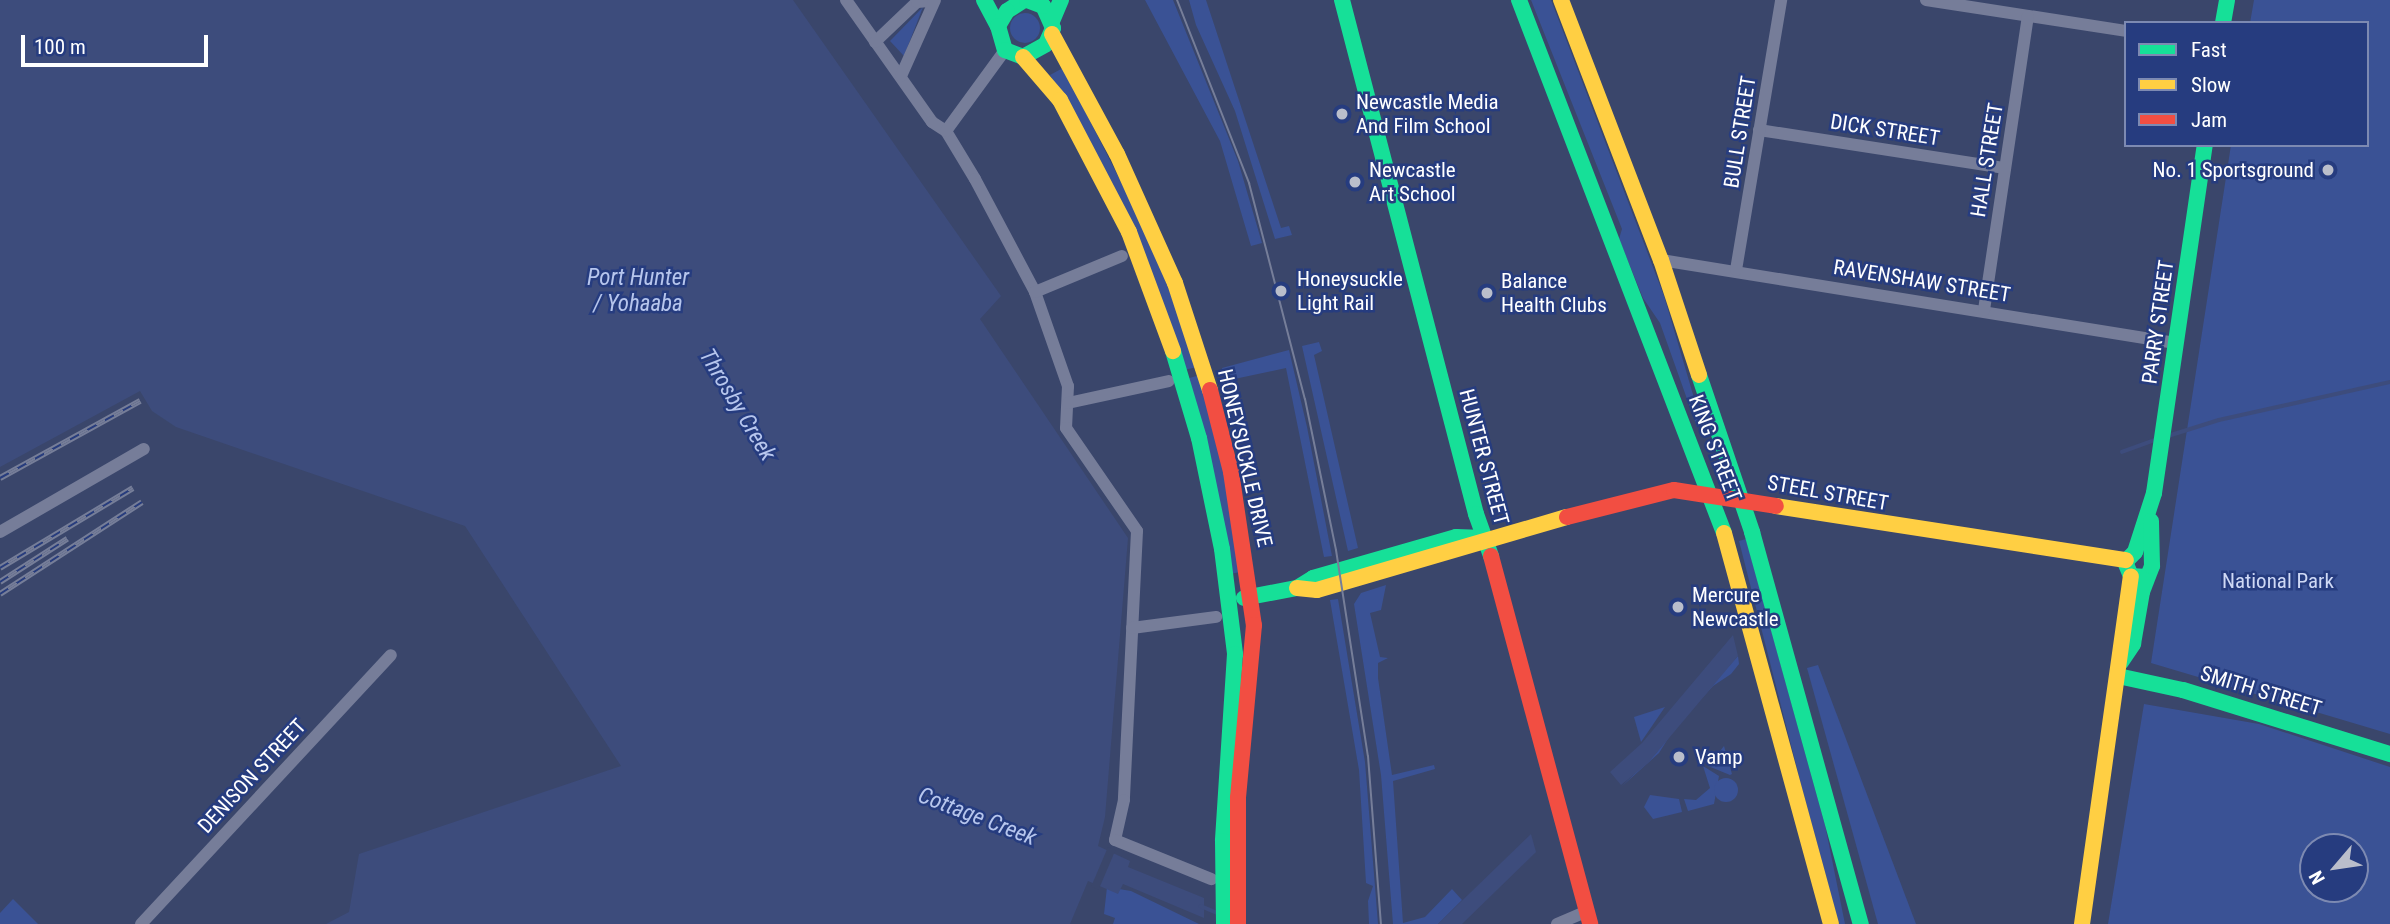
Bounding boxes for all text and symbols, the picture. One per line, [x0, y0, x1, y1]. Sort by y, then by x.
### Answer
scale bar [24, 21, 212, 65]
legend [2124, 21, 2369, 147]
text: 100 m [34, 35, 86, 59]
text: Fast [2191, 38, 2227, 62]
text: Slow [2191, 73, 2231, 97]
street label: BULL STREET [1719, 74, 1761, 190]
place label: Newcastle Media And Film School [1356, 89, 1499, 139]
street label: HALL STREET [1966, 101, 2008, 219]
marker: Newcastle Media And Film School [1334, 106, 1350, 122]
text: Jam [2191, 108, 2227, 132]
street label: DICK STREET [1829, 109, 1941, 151]
place label: Newcastle Art School [1369, 157, 1456, 207]
place label: No. 1 Sportsground [2153, 157, 2314, 183]
marker: No. 1 Sportsground [2320, 162, 2336, 178]
marker: Newcastle Art School [1347, 174, 1363, 190]
street label: RAVENSHAW STREET [1832, 255, 2012, 307]
street label: PARRY STREET [2137, 258, 2179, 386]
water label: Port Hunter / Yohaaba [587, 264, 689, 318]
place label: Honeysuckle Light Rail [1297, 266, 1403, 316]
place label: Balance Health Clubs [1501, 268, 1607, 318]
marker: Honeysuckle Light Rail [1271, 281, 1291, 301]
marker: Balance Health Clubs [1479, 285, 1495, 301]
water label: Throsby Creek [693, 344, 781, 466]
street label: HONEYSUCKLE DRIVE [1212, 367, 1278, 549]
street label: HUNTER STREET [1454, 386, 1514, 528]
street label: KING STREET [1683, 391, 1747, 505]
street label: STEEL STREET [1766, 470, 1890, 516]
park label: National Park [2222, 568, 2334, 594]
place label: Mercure Newcastle [1692, 582, 1779, 632]
marker: Mercure Newcastle [1670, 599, 1686, 615]
street label: SMITH STREET [2197, 661, 2325, 721]
street label: DENISON STREET [193, 714, 311, 838]
place label: Vamp [1695, 744, 1743, 770]
marker: Vamp [1669, 747, 1689, 767]
water label: Cottage Creek [914, 782, 1040, 852]
north arrow [2299, 833, 2369, 903]
text: N [2304, 867, 2330, 888]

